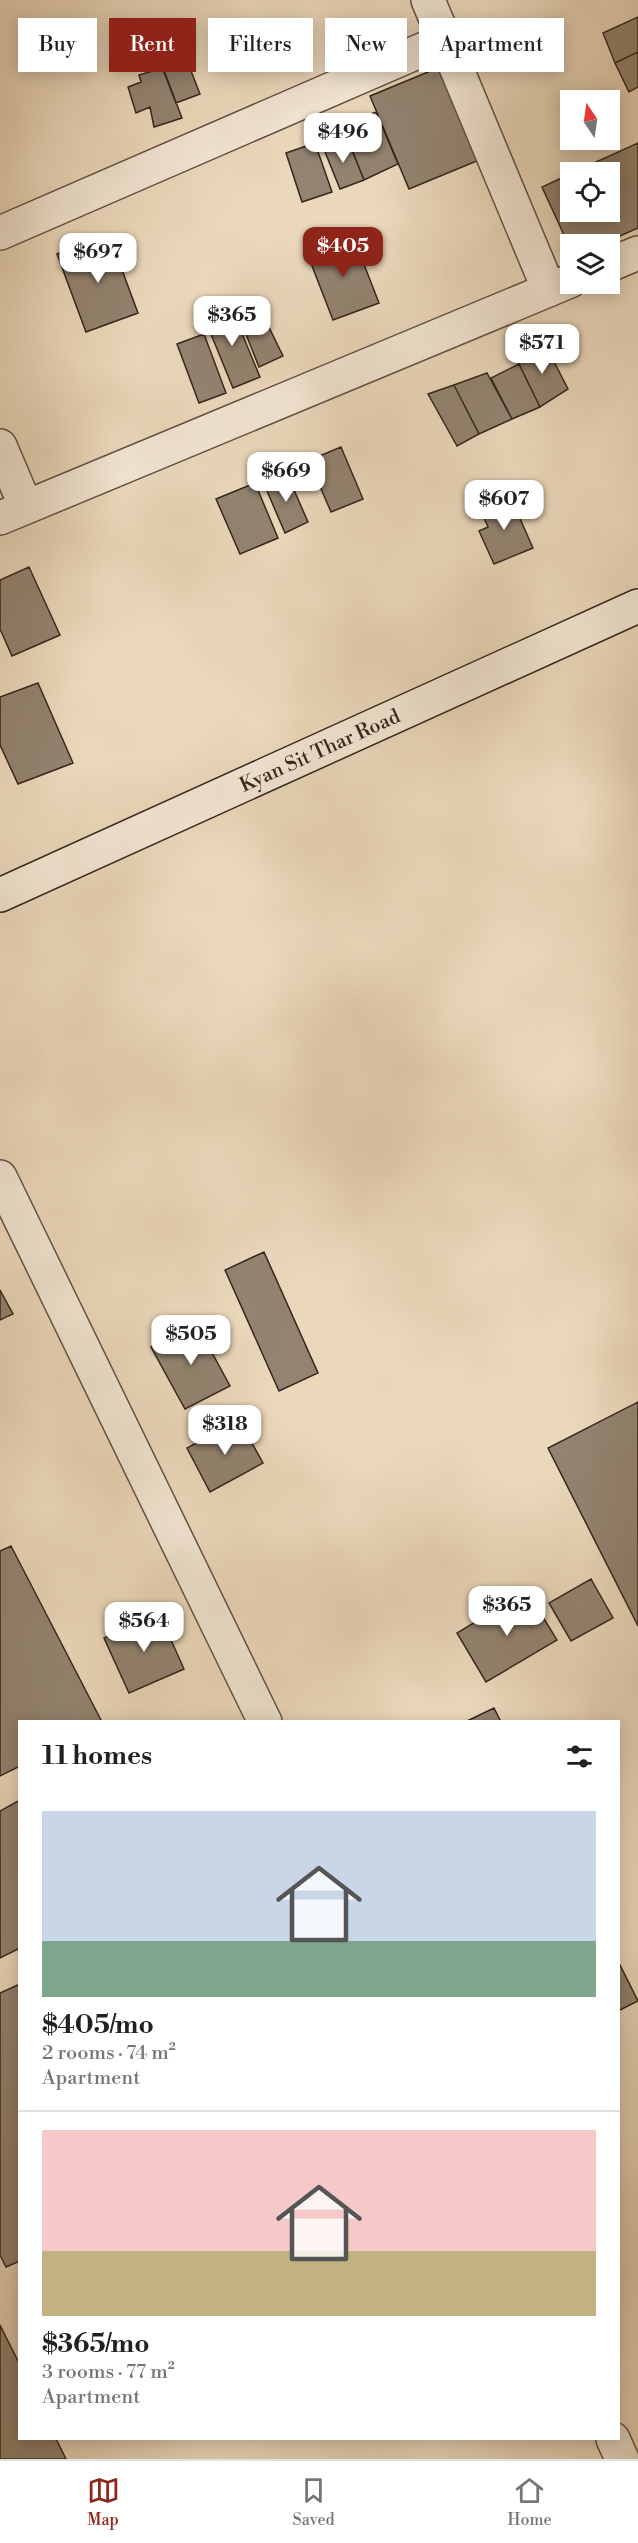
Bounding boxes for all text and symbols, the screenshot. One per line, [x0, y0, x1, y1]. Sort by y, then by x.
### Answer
chip: Buy [18, 18, 97, 72]
chip: Rent [109, 18, 196, 72]
chip: Filters [208, 18, 313, 72]
chip: New [325, 18, 407, 72]
chip: Apartment [419, 18, 564, 72]
north arrow [560, 90, 620, 150]
map controls [560, 90, 620, 294]
pin: $496 [307, 113, 379, 164]
text: $496 [318, 120, 368, 145]
button: locate [560, 162, 620, 222]
pin: $405 [307, 227, 379, 278]
pin: $697 [62, 233, 134, 284]
text: $405 [317, 234, 369, 259]
button: layers [560, 234, 620, 294]
text: $697 [74, 240, 122, 265]
pin: $365 [196, 296, 268, 347]
text: $365 [208, 303, 256, 328]
pin: $571 [506, 324, 578, 375]
text: $571 [519, 331, 565, 356]
pin: $669 [250, 452, 322, 503]
text: $669 [261, 459, 311, 484]
pin: $607 [468, 480, 540, 531]
text: $607 [479, 487, 529, 512]
street label: Kyan Sit Thar Road [236, 704, 405, 799]
pin: $505 [155, 1315, 227, 1366]
text: $505 [165, 1322, 217, 1347]
pin: $318 [189, 1405, 261, 1456]
text: $318 [202, 1412, 248, 1437]
pin: $365 [471, 1586, 543, 1637]
text: $365 [483, 1593, 531, 1618]
pin: $564 [108, 1602, 180, 1653]
text: $564 [119, 1609, 169, 1634]
text: 11 homes [42, 1740, 152, 1772]
icon: filters [563, 1740, 596, 1773]
icon: home [265, 1850, 373, 1958]
text: $405/mo [42, 2009, 154, 2041]
text: 2 rooms · 74 m² [42, 2041, 176, 2066]
text: Apartment [42, 2066, 140, 2091]
icon: home [265, 2169, 373, 2277]
text: $365/mo [42, 2328, 150, 2360]
text: 3 rooms · 77 m² [42, 2360, 175, 2385]
text: Apartment [42, 2385, 140, 2410]
tab: Map [87, 2474, 120, 2530]
tab: Saved [293, 2474, 335, 2530]
tab: Home [508, 2474, 551, 2530]

